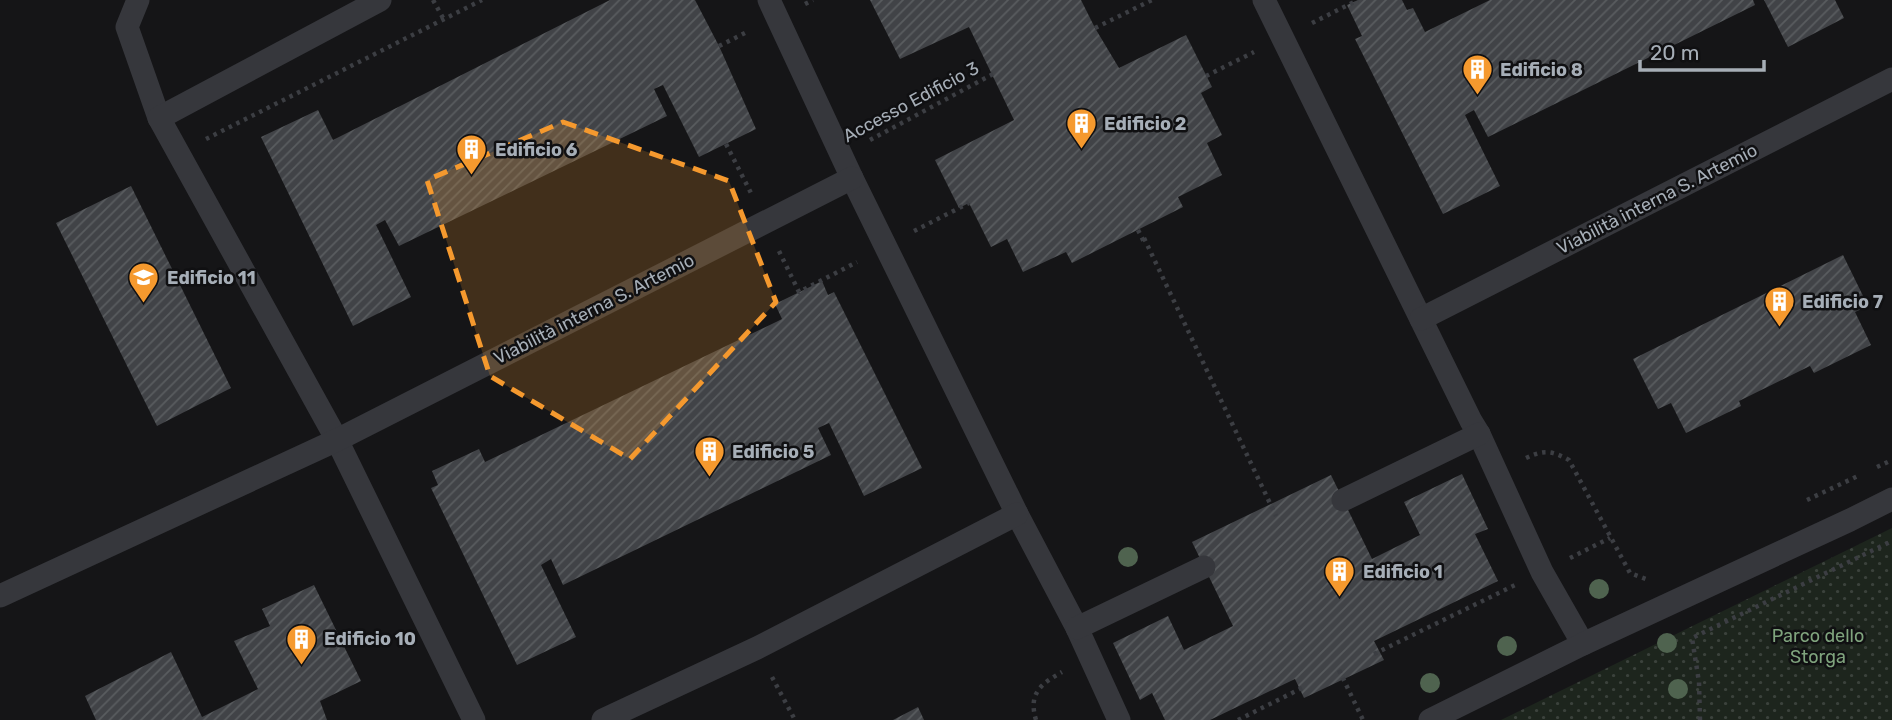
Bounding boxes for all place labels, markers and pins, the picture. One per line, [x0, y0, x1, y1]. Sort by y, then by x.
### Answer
building icon: Edificio 8 [1460, 53, 1494, 97]
place label: Edificio 8 [1500, 59, 1583, 81]
building icon: Edificio 2 [1064, 107, 1098, 151]
place label: Edificio 2 [1104, 113, 1186, 135]
building icon: Edificio 6 [455, 133, 489, 177]
place label: Edificio 6 [495, 139, 578, 161]
school or university icon: Edificio 11 [127, 261, 161, 305]
place label: Edificio 11 [167, 267, 256, 289]
building icon: Edificio 7 [1762, 285, 1796, 329]
place label: Edificio 7 [1802, 291, 1883, 313]
building icon: Edificio 5 [692, 435, 726, 479]
place label: Edificio 5 [732, 441, 814, 463]
building icon: Edificio 1 [1323, 555, 1357, 599]
place label: Edificio 1 [1363, 561, 1443, 583]
building icon: Edificio 10 [284, 622, 318, 666]
place label: Edificio 10 [324, 628, 416, 650]

